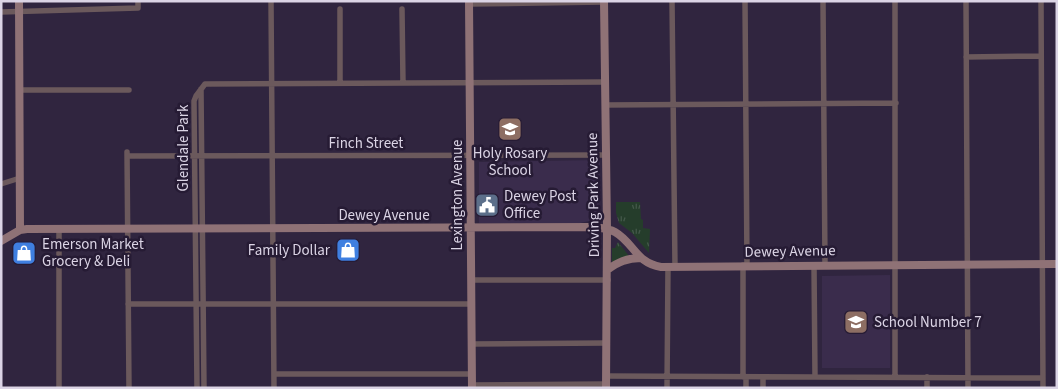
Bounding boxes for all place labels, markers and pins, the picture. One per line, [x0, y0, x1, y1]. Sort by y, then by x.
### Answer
school or university icon: Holy Rosary School [497, 116, 523, 142]
place label: Holy Rosary School [473, 143, 547, 181]
place label: Dewey Post Office [504, 186, 576, 224]
public building icon: Dewey Post Office [474, 192, 500, 218]
place label: Emerson Market Grocery & Deli [42, 234, 144, 272]
shop icon: Family Dollar [335, 237, 361, 263]
shop icon: Emerson Market Grocery & Deli [11, 240, 37, 266]
place label: Family Dollar [248, 240, 331, 261]
school or university icon: School Number 7 [843, 309, 869, 335]
place label: School Number 7 [874, 312, 982, 333]

